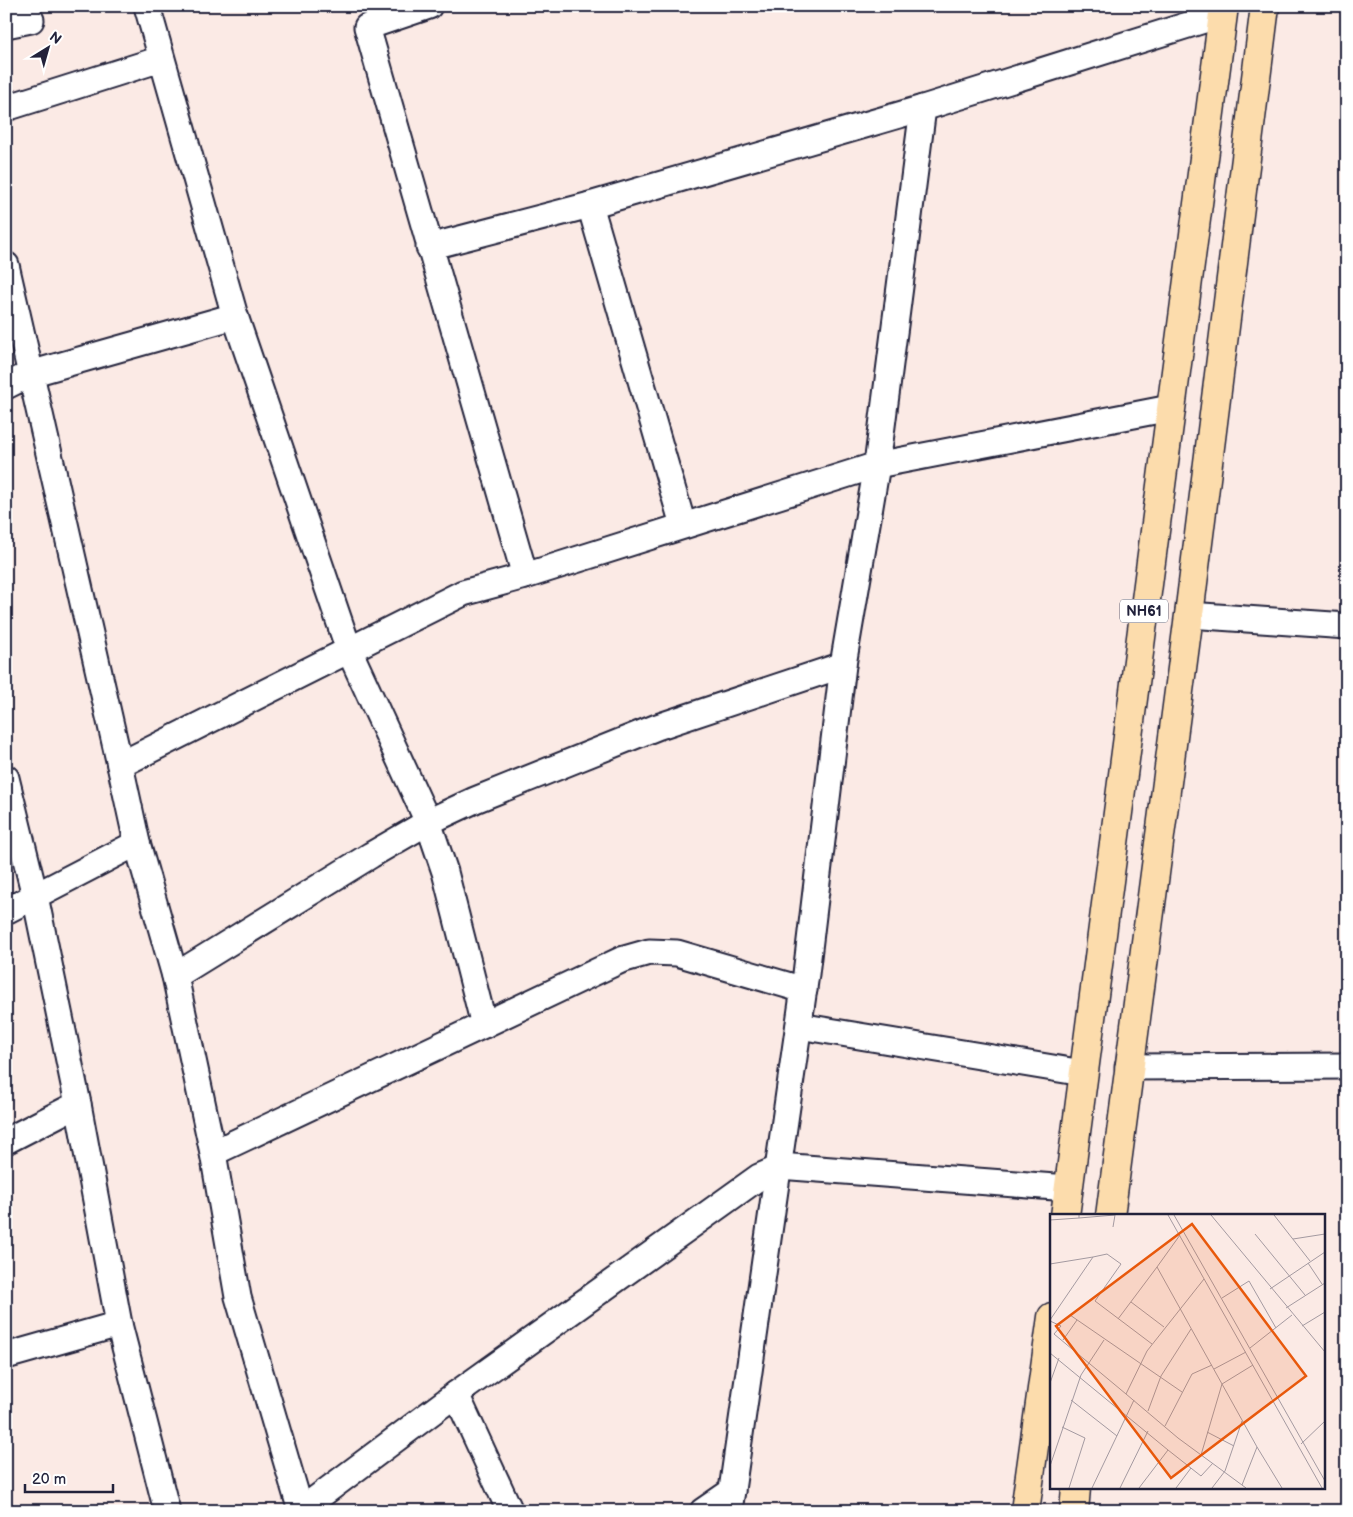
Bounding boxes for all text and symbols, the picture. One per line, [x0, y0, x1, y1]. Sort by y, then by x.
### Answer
north arrow [22, 22, 72, 72]
text: N [46, 28, 65, 48]
road number: NH61 [1120, 600, 1168, 622]
inset map [1050, 1214, 1326, 1490]
scale bar [25, 1462, 112, 1494]
text: 20 m [32, 1470, 66, 1489]

